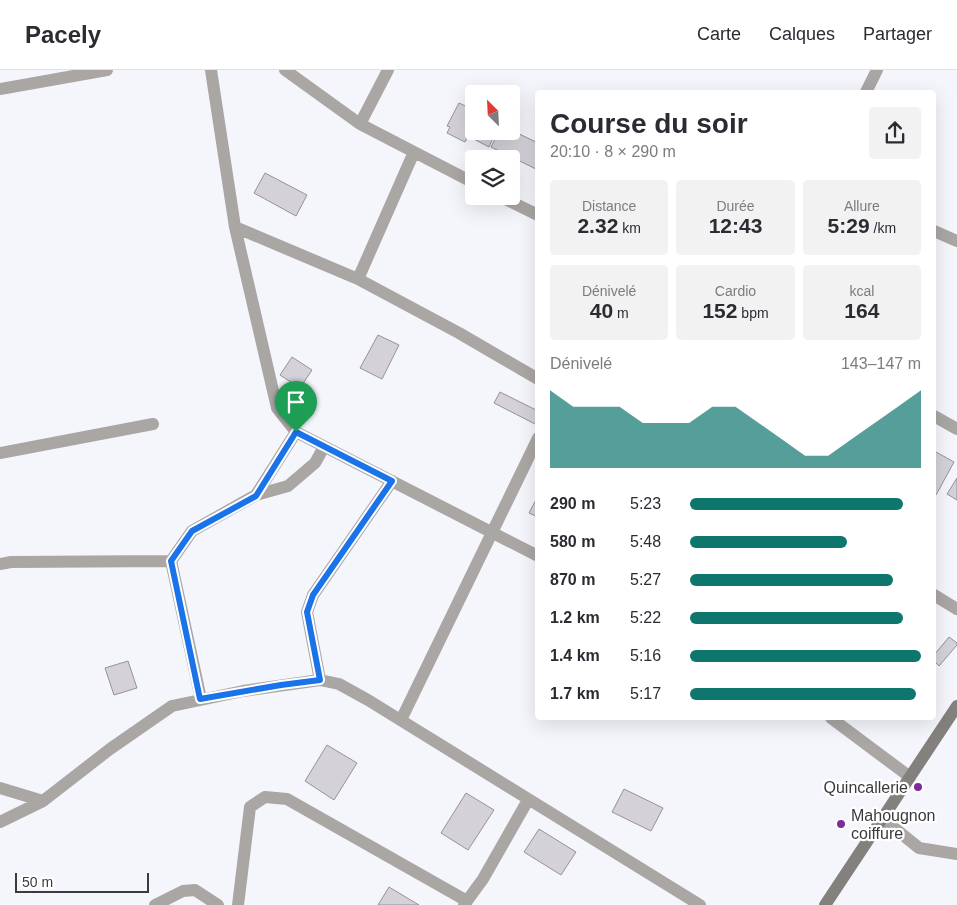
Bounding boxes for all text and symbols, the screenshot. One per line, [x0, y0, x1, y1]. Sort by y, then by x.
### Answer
text: Pacely [25, 21, 101, 48]
text: Carte [697, 24, 741, 44]
text: Calques [769, 24, 835, 44]
text: Partager [863, 24, 932, 44]
north arrow [465, 85, 520, 140]
map controls [465, 85, 520, 205]
button: share [869, 107, 921, 159]
text: Course du soir [550, 108, 748, 139]
text: 20:10 · 8 × 290 m [550, 143, 676, 160]
button: layers [465, 150, 520, 205]
text: Distance [582, 198, 636, 214]
text: Durée [716, 198, 755, 214]
text: Allure [844, 198, 880, 214]
text: 2.32 [577, 214, 618, 237]
text: 12:43 [709, 214, 762, 237]
text: 5:29 [828, 214, 870, 237]
text: km [618, 220, 641, 236]
text: /km [870, 220, 896, 236]
text: Dénivelé [582, 283, 636, 299]
text: Cardio [715, 283, 756, 299]
text: kcal [849, 283, 874, 299]
text: 40 [590, 299, 613, 322]
text: 152 [702, 299, 737, 322]
text: 164 [844, 299, 879, 322]
text: m [613, 305, 629, 321]
text: bpm [737, 305, 769, 321]
text: Dénivelé [550, 355, 612, 372]
text: 143–147 m [841, 355, 921, 372]
pin [275, 381, 317, 432]
icon: arrive [282, 388, 310, 416]
text: 290 m [550, 495, 595, 512]
text: 5:23 [630, 495, 661, 512]
text: 580 m [550, 533, 595, 550]
text: 5:48 [630, 533, 661, 550]
text: 870 m [550, 571, 595, 588]
text: 5:27 [630, 571, 661, 588]
text: 1.2 km [550, 609, 600, 626]
text: 5:22 [630, 609, 661, 626]
text: 1.4 km [550, 647, 600, 664]
text: 5:16 [630, 647, 661, 664]
text: 1.7 km [550, 685, 600, 702]
text: 5:17 [630, 685, 661, 702]
place label: Quincallerie [824, 779, 908, 796]
marker: Quincallerie [912, 781, 924, 793]
place label: Mahougnon coiffure [851, 807, 936, 842]
marker: Mahougnon coiffure [835, 818, 847, 830]
scale bar [15, 870, 149, 893]
text: 50 m [22, 874, 53, 890]

